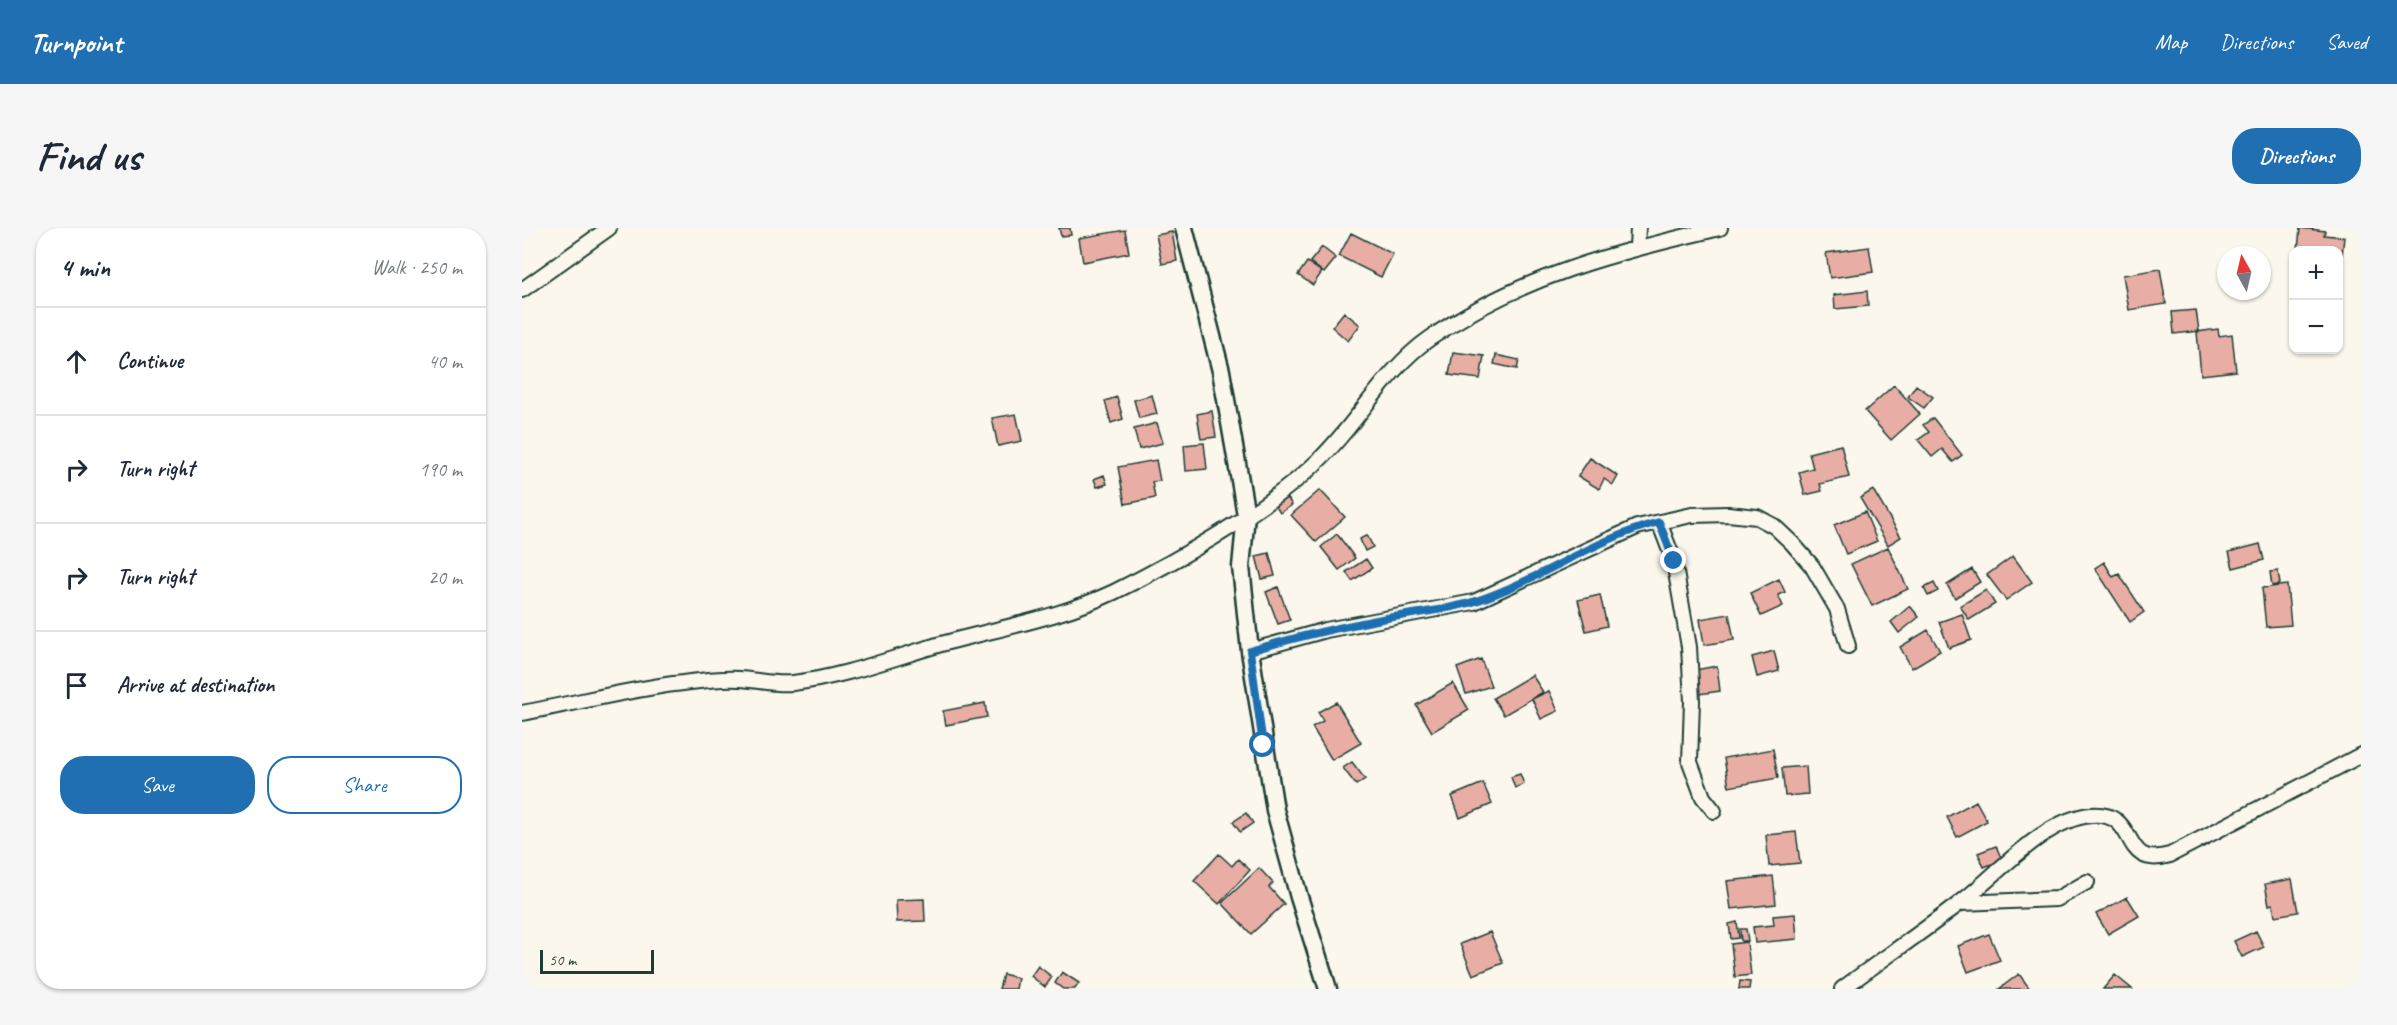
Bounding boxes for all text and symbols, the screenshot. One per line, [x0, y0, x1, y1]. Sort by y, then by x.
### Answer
text: Turnpoint [30, 25, 122, 60]
text: Map [2155, 29, 2187, 55]
text: Directions [2220, 29, 2293, 55]
text: Saved [2326, 29, 2367, 55]
button: Directions [2232, 128, 2361, 184]
text: Find us [36, 130, 141, 183]
north arrow [2217, 246, 2271, 300]
map controls [2289, 246, 2343, 354]
button: + [2289, 246, 2343, 300]
text: 4 min [60, 251, 110, 284]
text: Walk · 250 m [372, 255, 462, 280]
button: − [2289, 300, 2343, 354]
icon: ahead [60, 345, 93, 378]
text: Continue [117, 347, 183, 375]
text: 40 m [428, 349, 462, 374]
icon: right [60, 453, 93, 486]
text: Turn right [117, 455, 194, 483]
text: 190 m [419, 457, 462, 482]
route end [1660, 547, 1686, 573]
icon: right [60, 561, 93, 594]
text: Turn right [117, 563, 194, 591]
text: 20 m [428, 565, 462, 590]
icon: arrive [60, 669, 93, 702]
text: Arrive at destination [117, 671, 274, 699]
route start [1249, 731, 1275, 757]
button: Save [60, 756, 255, 814]
button: Share [267, 756, 462, 814]
scale bar [540, 947, 654, 974]
text: 50 m [549, 950, 576, 970]

